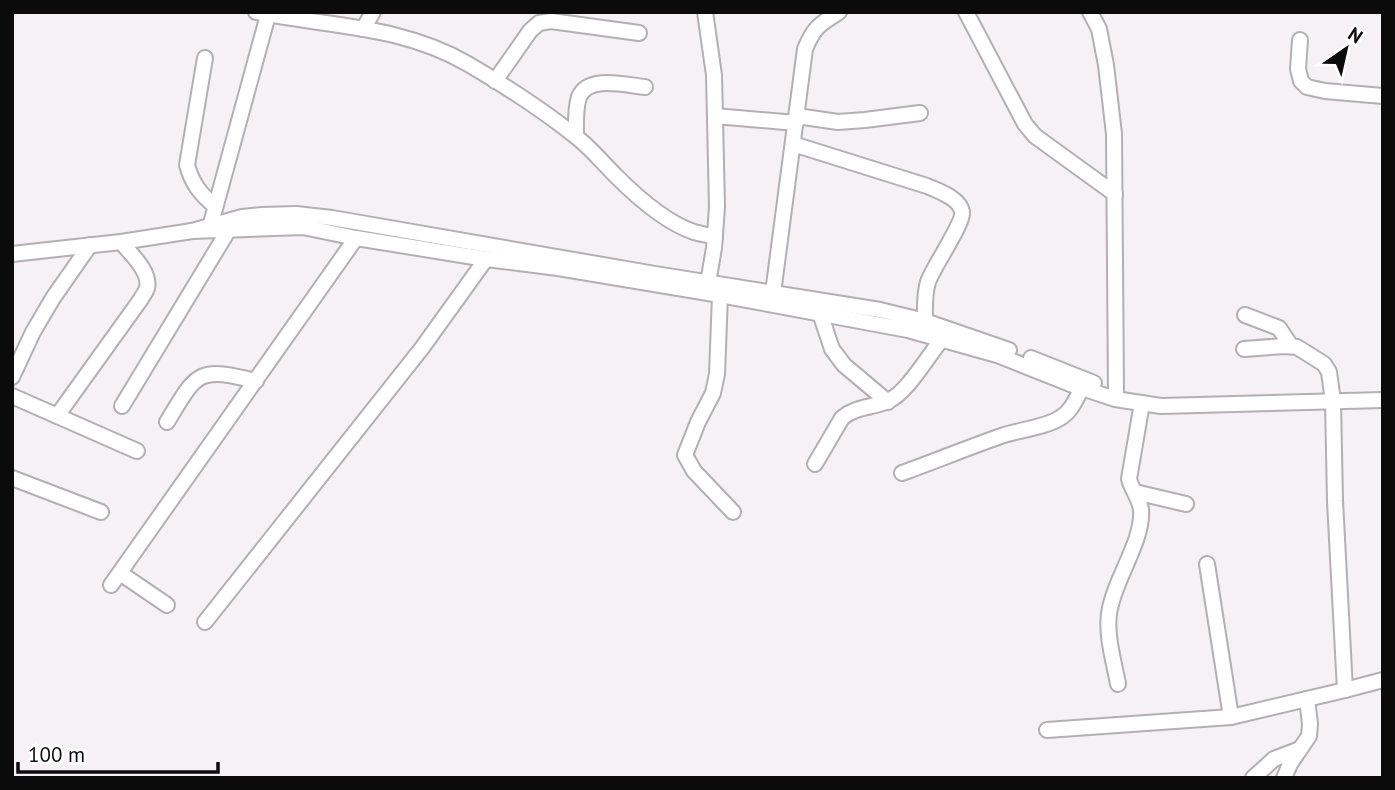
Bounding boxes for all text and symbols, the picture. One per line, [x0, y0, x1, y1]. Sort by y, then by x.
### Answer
north arrow [1311, 14, 1381, 84]
text: N [1344, 21, 1367, 48]
scale bar [18, 730, 217, 774]
text: 100 m [28, 741, 85, 768]

